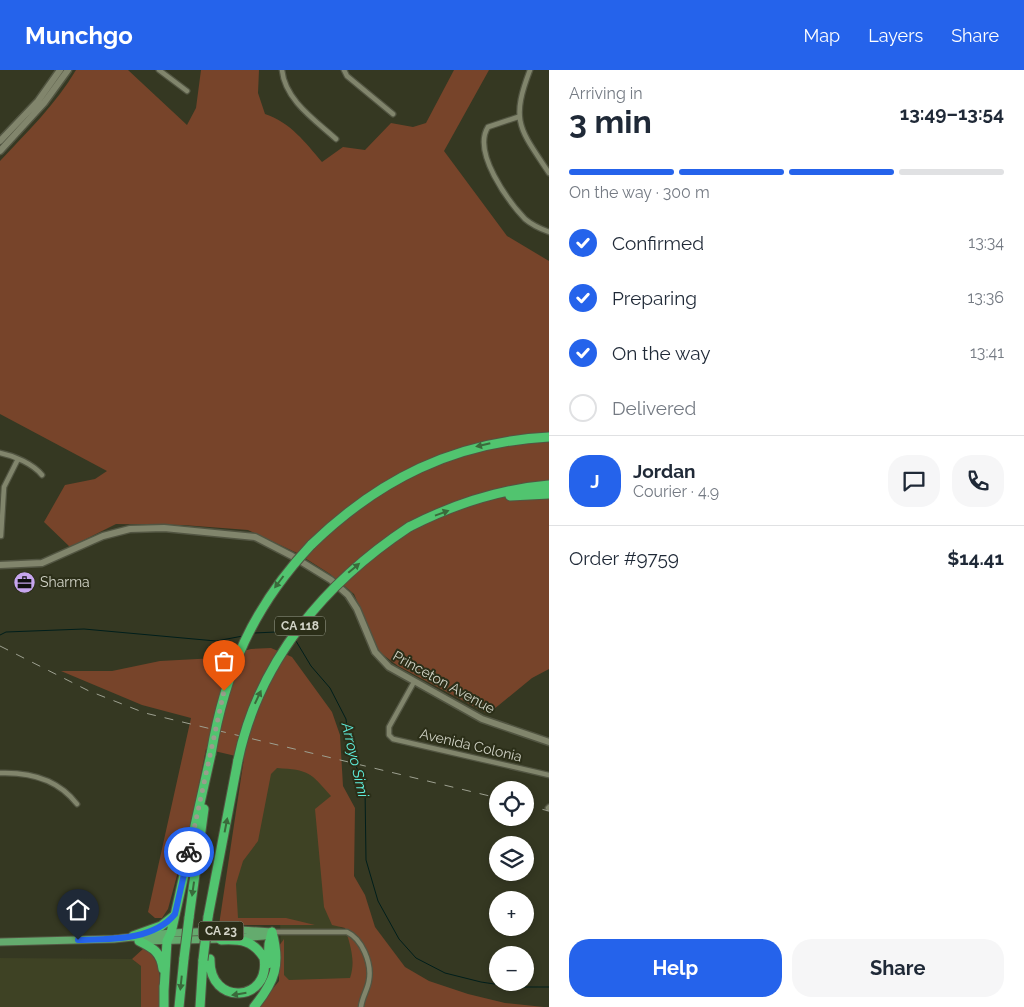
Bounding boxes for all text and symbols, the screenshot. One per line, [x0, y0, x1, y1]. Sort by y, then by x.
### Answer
text: Munchgo [25, 21, 133, 50]
text: Map [804, 25, 840, 46]
text: Layers [868, 25, 923, 46]
text: Share [951, 25, 999, 46]
text: Arriving in [569, 84, 643, 103]
text: 13:49–13:54 [900, 102, 1004, 124]
text: 3 min [569, 103, 652, 140]
text: On the way · 300 m [569, 183, 710, 202]
icon: check [569, 229, 597, 257]
text: Confirmed [612, 232, 704, 254]
text: 13:34 [968, 233, 1004, 252]
icon: check [569, 284, 597, 312]
text: Preparing [612, 287, 697, 309]
text: 13:36 [967, 288, 1004, 307]
icon: check [569, 339, 597, 367]
text: On the way [612, 342, 711, 364]
text: 13:41 [970, 343, 1004, 362]
text: Delivered [612, 397, 696, 419]
one-way arrow [475, 442, 491, 450]
button: chat [888, 455, 940, 507]
button: phone [952, 455, 1004, 507]
text: Jordan [633, 460, 696, 482]
text: J [590, 470, 600, 492]
text: Courier · 4.9 [633, 482, 719, 501]
one-way arrow [435, 509, 450, 517]
text: Order #9759 [569, 547, 679, 569]
text: $14.41 [947, 547, 1004, 569]
one-way arrow [347, 562, 360, 573]
office icon: Sharma [12, 570, 36, 594]
place label: Sharma [40, 574, 90, 590]
one-way arrow [274, 575, 285, 588]
road number: CA 118 [275, 616, 325, 636]
pin [203, 640, 245, 691]
icon: bag [210, 647, 238, 675]
street label: Princeton Avenue [390, 647, 498, 717]
one-way arrow [254, 690, 262, 704]
water label: Arroyo Simi [337, 720, 373, 800]
street label: Avenida Colonia [418, 725, 524, 765]
map controls [489, 781, 534, 991]
button: locate [489, 781, 534, 826]
one-way arrow [222, 816, 230, 832]
courier [164, 827, 214, 877]
button: layers [489, 836, 534, 881]
icon: bike [175, 838, 203, 866]
one-way arrow [189, 881, 197, 897]
pin [57, 889, 99, 940]
button: + [489, 891, 534, 936]
icon: home [64, 896, 92, 924]
road number: CA 23 [198, 921, 244, 940]
button: Help [569, 939, 782, 997]
button: Share [792, 939, 1004, 997]
button: − [489, 946, 534, 991]
one-way arrow [177, 975, 185, 991]
one-way arrow [231, 991, 247, 999]

